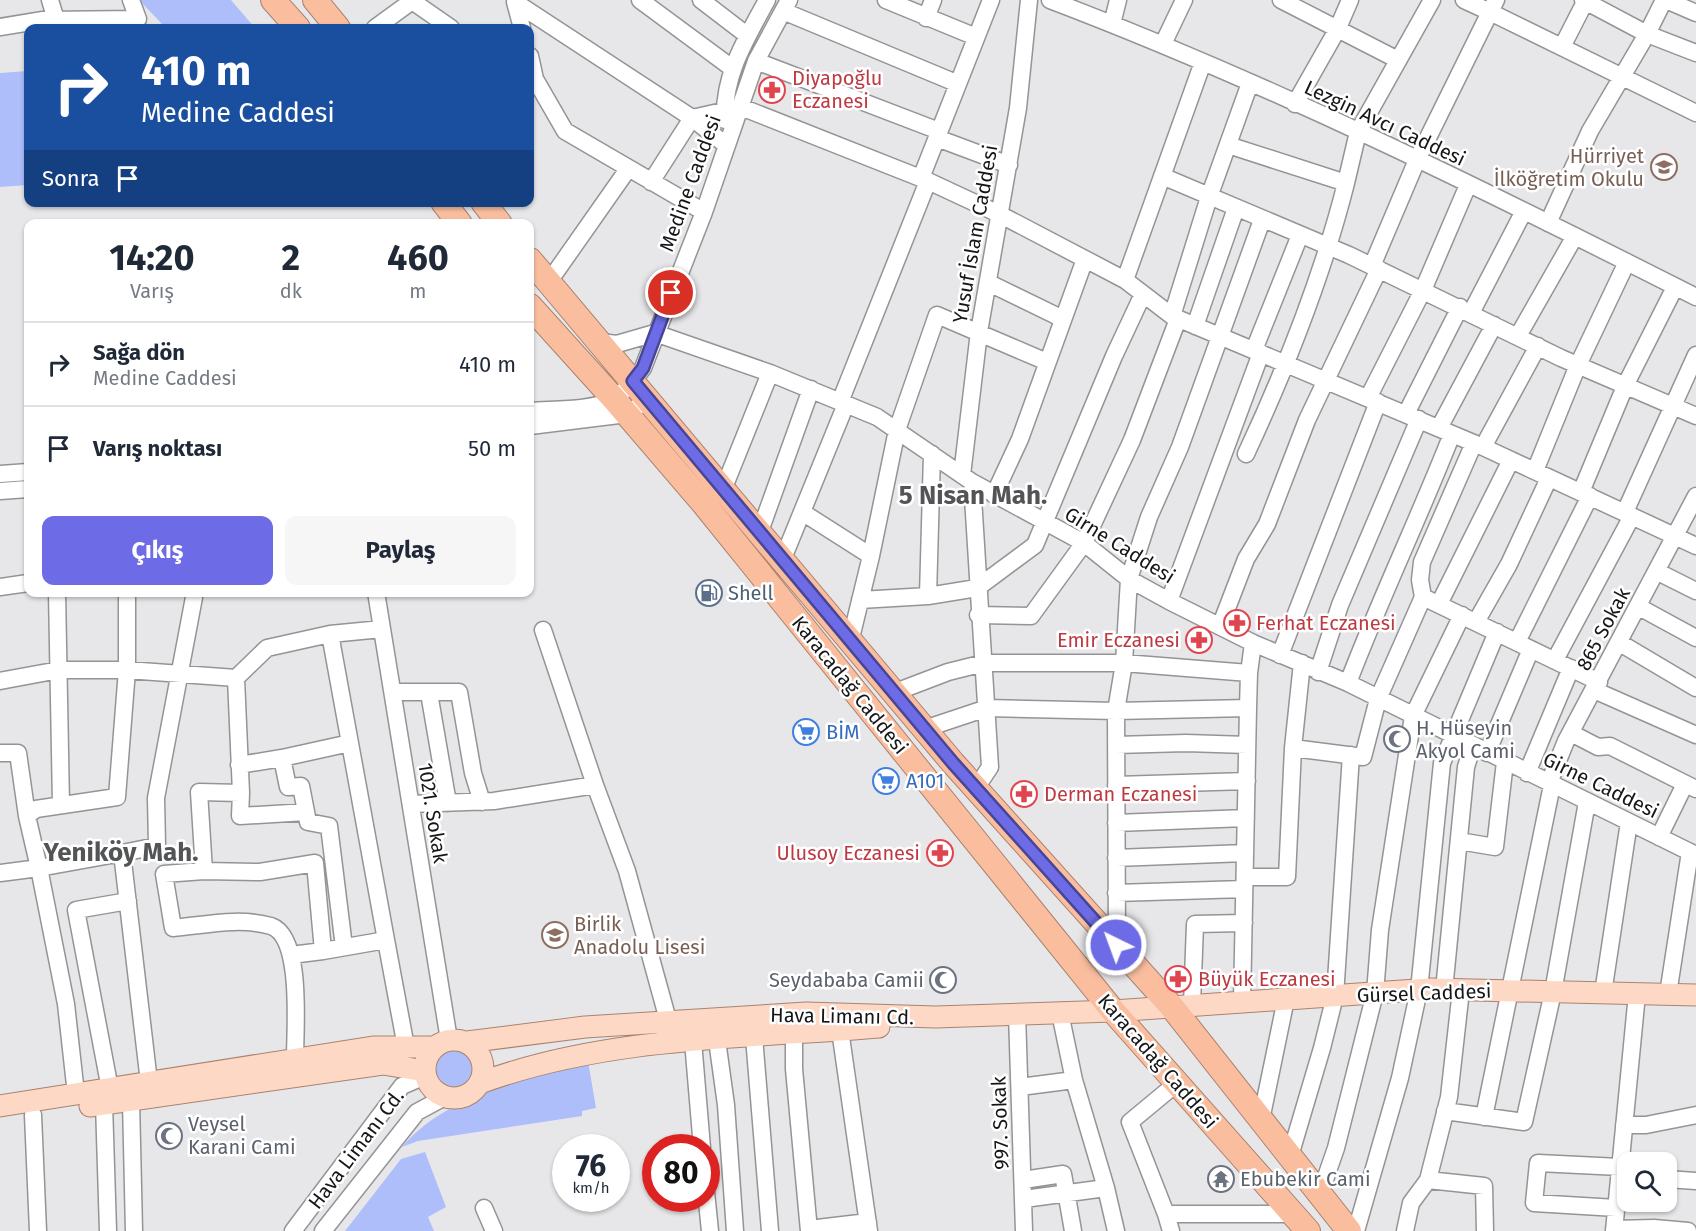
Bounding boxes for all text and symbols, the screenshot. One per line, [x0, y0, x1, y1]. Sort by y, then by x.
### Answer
text: 410 m [141, 46, 251, 96]
icon: right [42, 48, 120, 126]
place label: Diyapoğlu Eczanesi [792, 66, 882, 113]
pharmacy icon: Diyapoğlu Eczanesi [757, 75, 787, 105]
street label: Lezgin Avcı Caddesi [1301, 75, 1469, 171]
text: Medine Caddesi [141, 97, 335, 129]
street label: Medine Caddesi [654, 111, 726, 255]
street label: Yusuf İslam Caddesi [947, 143, 1003, 325]
place label: Hürriyet İlköğretim Okulu [1494, 144, 1645, 191]
school or university icon: Hürriyet İlköğretim Okulu [1649, 152, 1679, 182]
icon: arrive [111, 162, 144, 195]
text: Sonra [42, 165, 99, 192]
text: 14:20 [109, 236, 195, 280]
text: 2 [281, 236, 300, 280]
text: 460 [387, 236, 449, 280]
pin [645, 267, 696, 318]
icon: arrive [654, 276, 687, 309]
text: Varış [130, 279, 174, 303]
text: dk [280, 279, 302, 303]
text: m [409, 279, 427, 303]
text: Sağa dön [93, 339, 185, 366]
icon: right [42, 348, 75, 381]
text: 410 m [459, 351, 516, 378]
text: Medine Caddesi [93, 366, 237, 390]
icon: arrive [42, 432, 75, 465]
text: Varış noktası [93, 435, 222, 462]
text: 50 m [468, 435, 516, 462]
district label: 5 Nisan Mah. [899, 480, 1047, 511]
street label: Girne Caddesi [1060, 502, 1180, 588]
button: Çıkış [42, 516, 273, 585]
button: Paylaş [285, 516, 516, 585]
fuel station icon: Shell [694, 578, 724, 608]
place label: Shell [728, 581, 773, 605]
street label: 865 Sokak [1571, 583, 1635, 675]
pharmacy icon: Ferhat Eczanesi [1222, 608, 1252, 638]
street label: Karacadağ Caddesi [787, 611, 913, 759]
place label: Ferhat Eczanesi [1256, 611, 1396, 635]
pharmacy icon: Emir Eczanesi [1184, 625, 1214, 655]
place label: Emir Eczanesi [1057, 628, 1180, 652]
place label: H. Hüseyin Akyol Cami [1416, 716, 1515, 763]
supermarket icon: BİM [791, 717, 821, 747]
place label: BİM [826, 720, 860, 744]
mosque icon: H. Hüseyin Akyol Cami [1382, 724, 1412, 754]
street label: Girne Caddesi [1539, 747, 1663, 823]
street label: 1021. Sokak [413, 761, 453, 866]
supermarket icon: A101 [871, 766, 901, 796]
place label: A101 [906, 769, 944, 793]
pharmacy icon: Derman Eczanesi [1009, 779, 1039, 809]
place label: Derman Eczanesi [1044, 782, 1197, 806]
district label: Yeniköy Mah. [43, 837, 198, 868]
pharmacy icon: Ulusoy Eczanesi [925, 838, 955, 868]
place label: Ulusoy Eczanesi [776, 841, 920, 865]
place label: Birlik Anadolu Lisesi [574, 912, 705, 959]
position arrow [1084, 913, 1148, 977]
school or university icon: Birlik Anadolu Lisesi [540, 920, 570, 950]
pharmacy icon: Büyük Eczanesi [1163, 964, 1193, 994]
mosque icon: Seydababa Camii [928, 965, 958, 995]
place label: Büyük Eczanesi [1198, 967, 1336, 991]
place label: Seydababa Camii [769, 968, 924, 992]
street label: Gürsel Caddesi [1356, 979, 1492, 1007]
street label: Karacadağ Caddesi [1093, 989, 1223, 1133]
street label: Hava Limanı Cd. [770, 1003, 914, 1029]
street label: 997. Sokak [986, 1075, 1014, 1170]
street label: Hava Limanı Cd. [303, 1084, 409, 1214]
place label: Veysel Karani Cami [188, 1112, 296, 1159]
mosque icon: Veysel Karani Cami [154, 1121, 184, 1151]
speed limit sign: 80 [642, 1134, 720, 1212]
text: 76 [576, 1148, 606, 1184]
map controls [1617, 1152, 1677, 1212]
button: search [1617, 1152, 1677, 1212]
temple icon: Ebubekir Cami [1206, 1164, 1236, 1194]
place label: Ebubekir Cami [1240, 1167, 1371, 1191]
text: km/h [572, 1179, 610, 1197]

